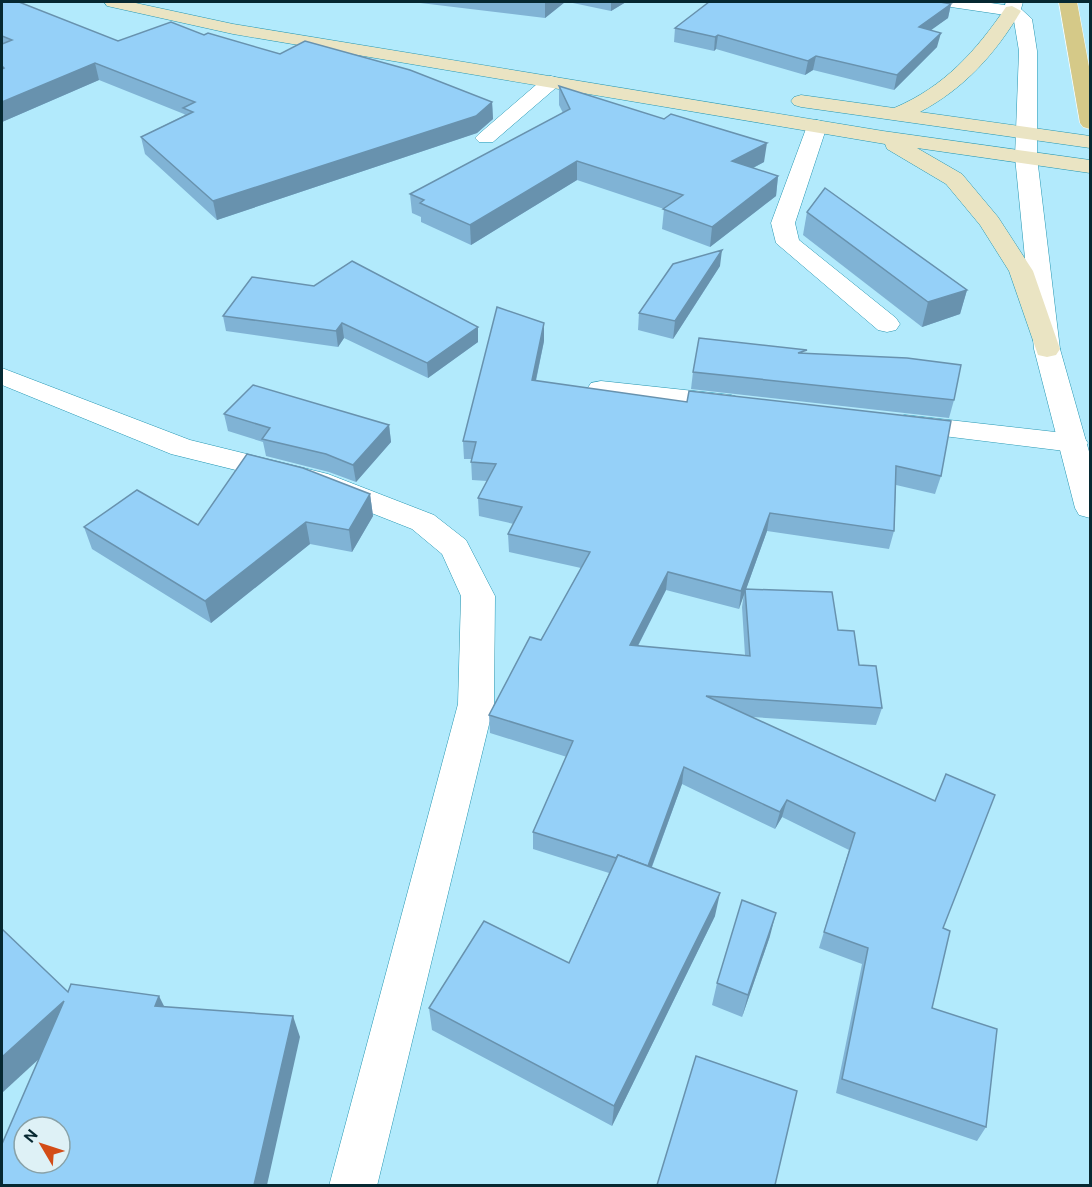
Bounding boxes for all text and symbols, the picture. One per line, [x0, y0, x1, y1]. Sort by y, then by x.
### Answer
north arrow [12, 1115, 72, 1175]
text: N [20, 1125, 41, 1146]

